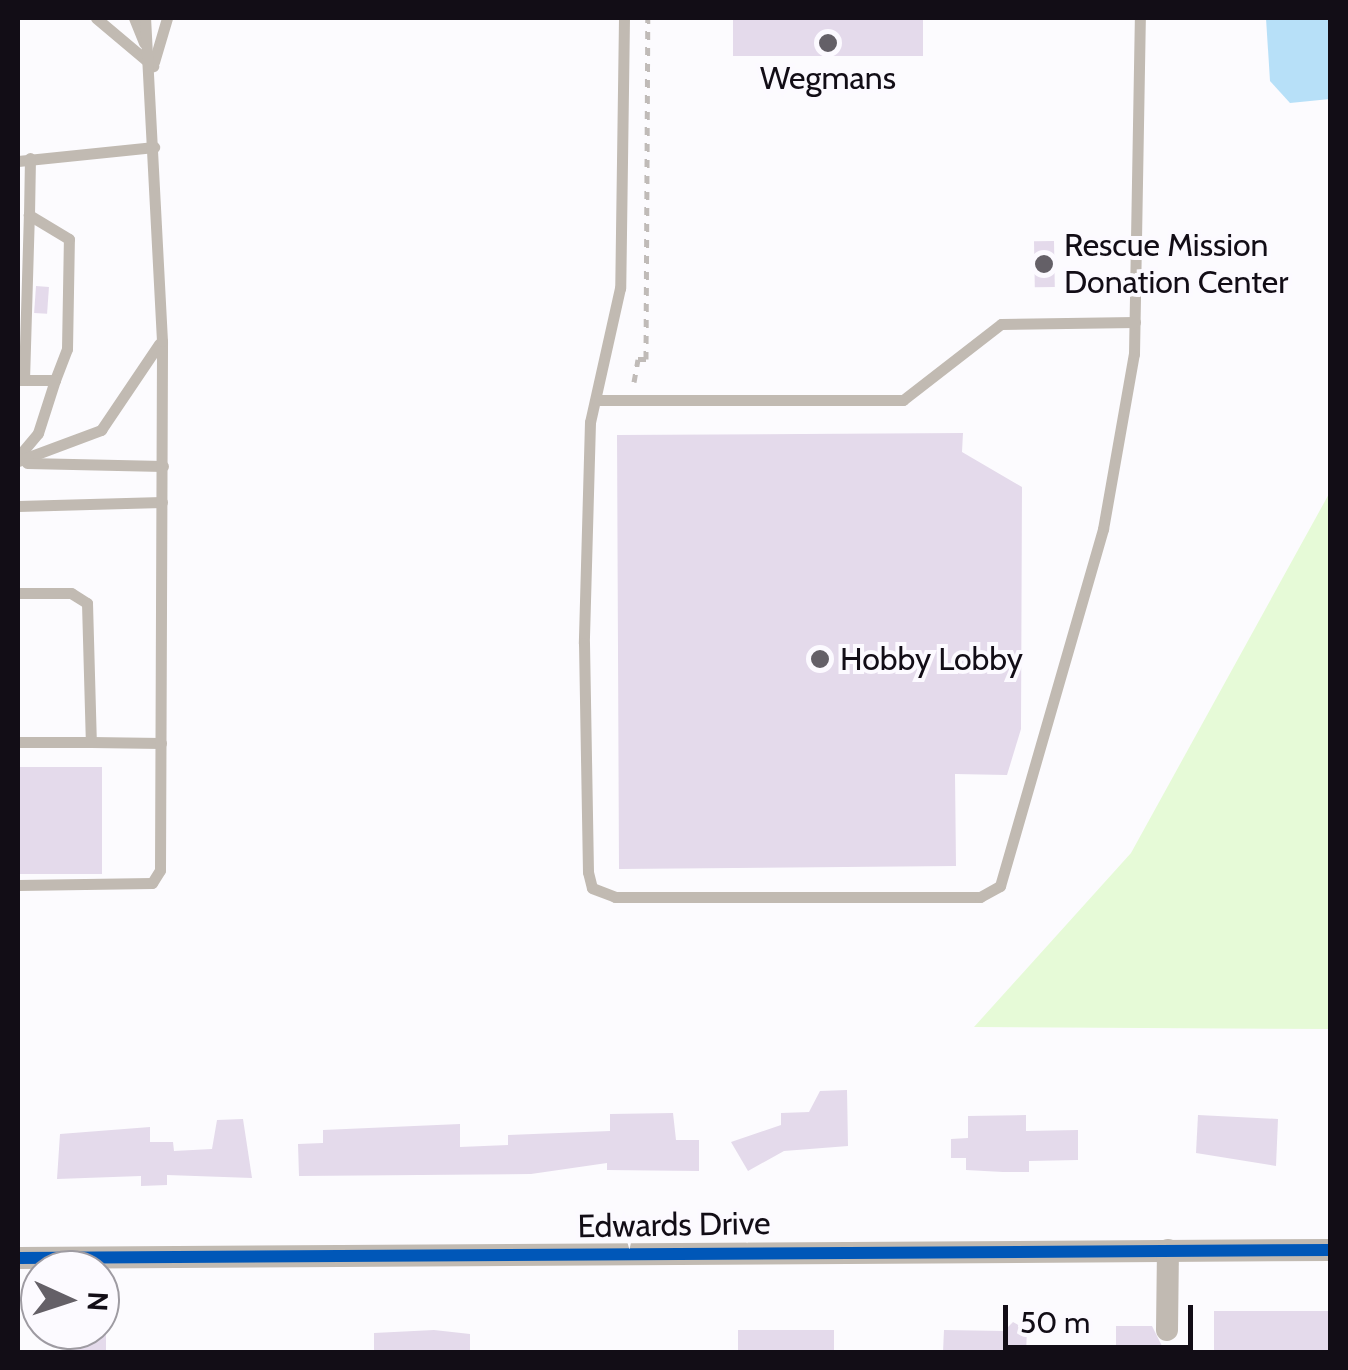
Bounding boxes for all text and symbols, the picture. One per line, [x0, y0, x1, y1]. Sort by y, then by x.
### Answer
marker: Wegmans [817, 32, 839, 54]
place label: Wegmans [760, 59, 896, 97]
place label: Rescue Mission Donation Center [1064, 227, 1288, 302]
marker: Rescue Mission Donation Center [1033, 253, 1055, 275]
place label: Hobby Lobby [840, 640, 1023, 678]
marker: Hobby Lobby [809, 648, 831, 670]
street label: Edwards Drive [577, 1204, 771, 1246]
north arrow [20, 1250, 120, 1350]
scale bar [1008, 1285, 1198, 1347]
text: N [80, 1291, 115, 1312]
text: 50 m [1020, 1304, 1090, 1341]

